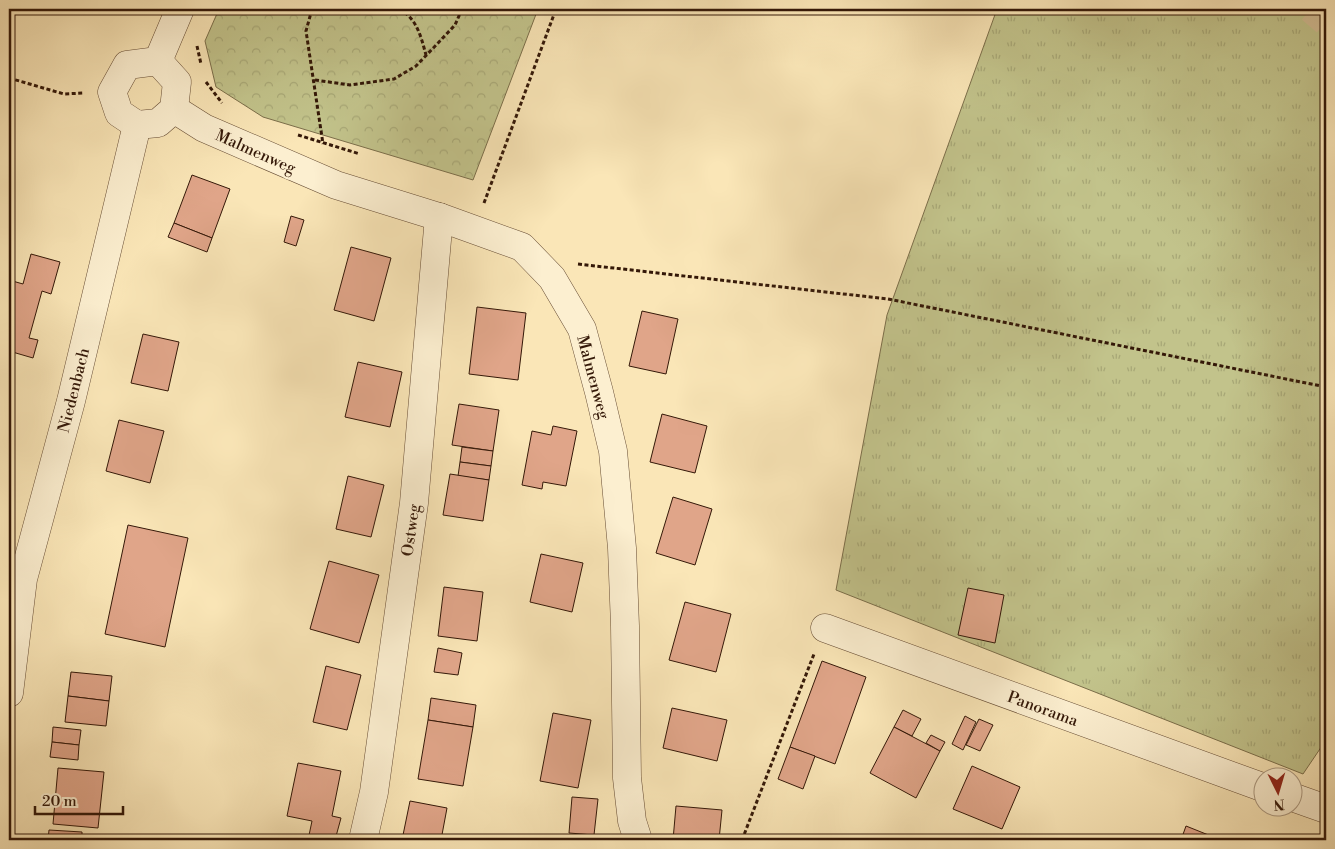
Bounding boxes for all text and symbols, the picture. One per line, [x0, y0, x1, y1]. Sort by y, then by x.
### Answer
street label: Malmenweg [212, 125, 300, 179]
street label: Malmenweg [572, 333, 614, 422]
street label: Niedenbach [54, 345, 94, 435]
street label: Ostweg [397, 502, 425, 558]
street label: Panorama [1005, 687, 1082, 731]
north arrow [1252, 766, 1302, 816]
scale bar [35, 784, 122, 816]
text: 20 m [42, 792, 77, 811]
text: N [1273, 795, 1285, 813]

